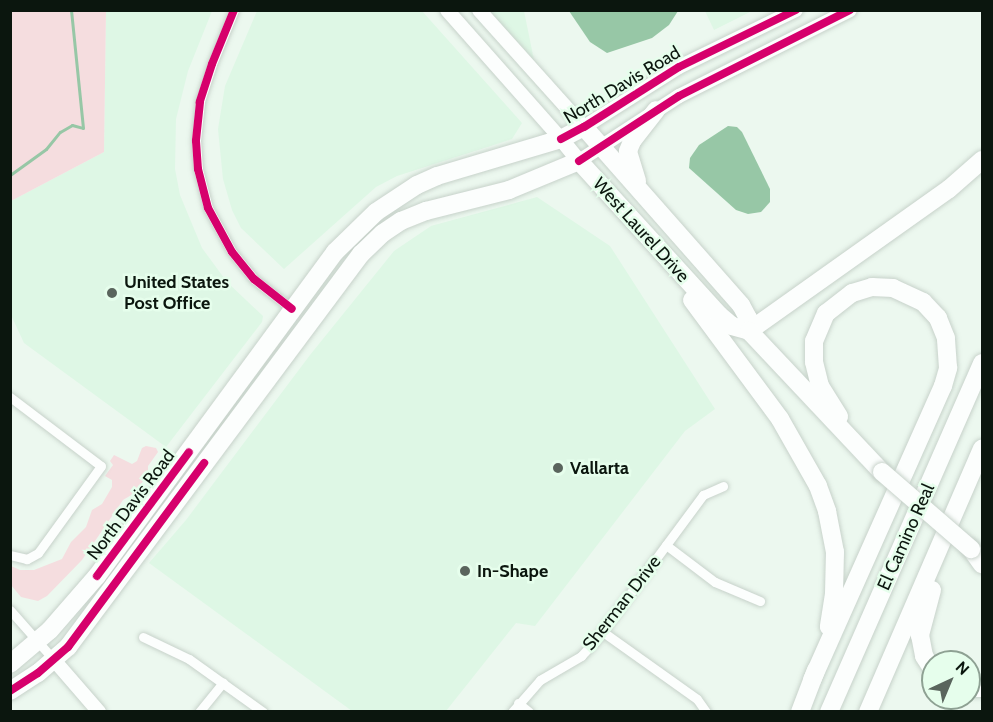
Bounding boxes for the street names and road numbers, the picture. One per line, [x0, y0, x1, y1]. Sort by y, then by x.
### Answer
street label: North Davis Road [560, 42, 684, 128]
street label: West Laurel Drive [588, 173, 694, 287]
street label: North Davis Road [83, 446, 179, 564]
street label: El Camino Real [873, 480, 939, 594]
street label: Sherman Drive [578, 551, 666, 655]

